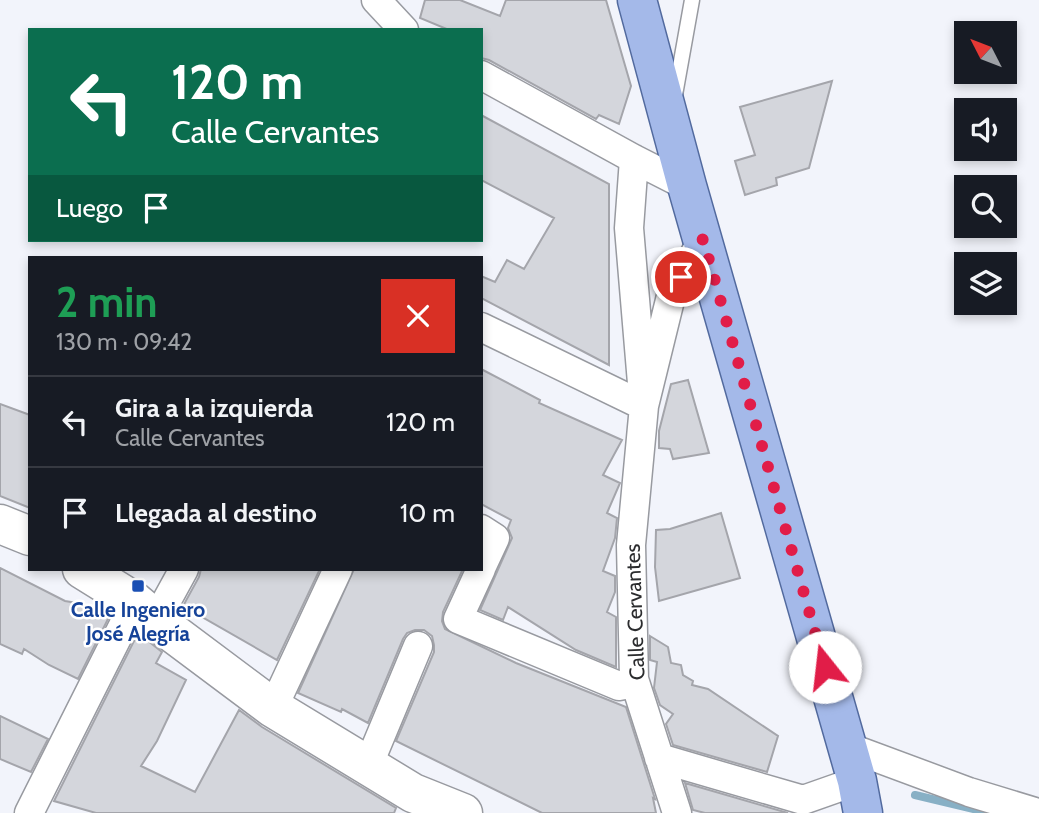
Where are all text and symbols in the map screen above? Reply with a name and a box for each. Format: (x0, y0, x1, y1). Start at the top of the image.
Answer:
north arrow (954, 21, 1017, 84)
map controls (954, 21, 1017, 315)
text: 120 m (171, 52, 303, 111)
icon: left (56, 56, 147, 147)
button: sound (954, 98, 1017, 161)
text: Calle Cervantes (171, 112, 379, 151)
button: search (954, 175, 1017, 238)
icon: arrive (137, 189, 175, 227)
text: Luego (56, 192, 123, 224)
pin (651, 247, 711, 307)
button: layers (954, 252, 1017, 315)
icon: arrive (662, 258, 700, 296)
text: 2 min (56, 276, 157, 328)
button: close (381, 279, 455, 353)
text: 130 m · 09:42 (56, 328, 192, 356)
text: Gira a la izquierda (115, 392, 313, 424)
icon: left (56, 403, 94, 441)
text: 120 m (386, 406, 455, 438)
text: Calle Cervantes (115, 424, 265, 452)
icon: arrive (56, 494, 94, 532)
text: Llegada al destino (115, 497, 317, 529)
text: 10 m (400, 497, 455, 529)
street label: Calle Cervantes (620, 543, 649, 681)
marker: Calle Ingeniero José Alegría (130, 578, 146, 594)
place label: Calle Ingeniero José Alegría (71, 597, 205, 646)
position arrow (788, 630, 862, 704)

